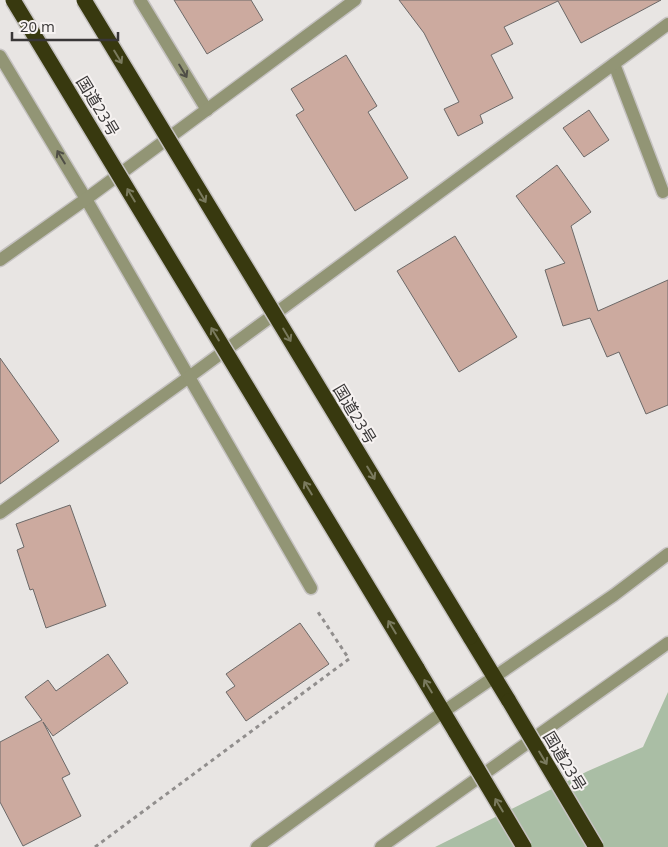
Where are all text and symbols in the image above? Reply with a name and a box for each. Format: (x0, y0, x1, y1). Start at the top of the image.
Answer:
scale bar (12, 10, 119, 42)
text: 20 m (20, 16, 55, 36)
one-way arrow (114, 49, 124, 63)
one-way arrow (179, 64, 189, 78)
street label: 国道23号 (71, 72, 125, 140)
one-way arrow (55, 150, 65, 164)
one-way arrow (125, 188, 135, 202)
one-way arrow (198, 188, 208, 202)
one-way arrow (209, 327, 219, 341)
one-way arrow (282, 327, 292, 341)
street label: 国道23号 (328, 380, 382, 448)
one-way arrow (366, 466, 376, 480)
one-way arrow (302, 481, 312, 495)
one-way arrow (387, 620, 397, 634)
one-way arrow (422, 679, 432, 693)
street label: 国道23号 (538, 727, 592, 795)
one-way arrow (539, 751, 549, 765)
one-way arrow (494, 799, 504, 813)

